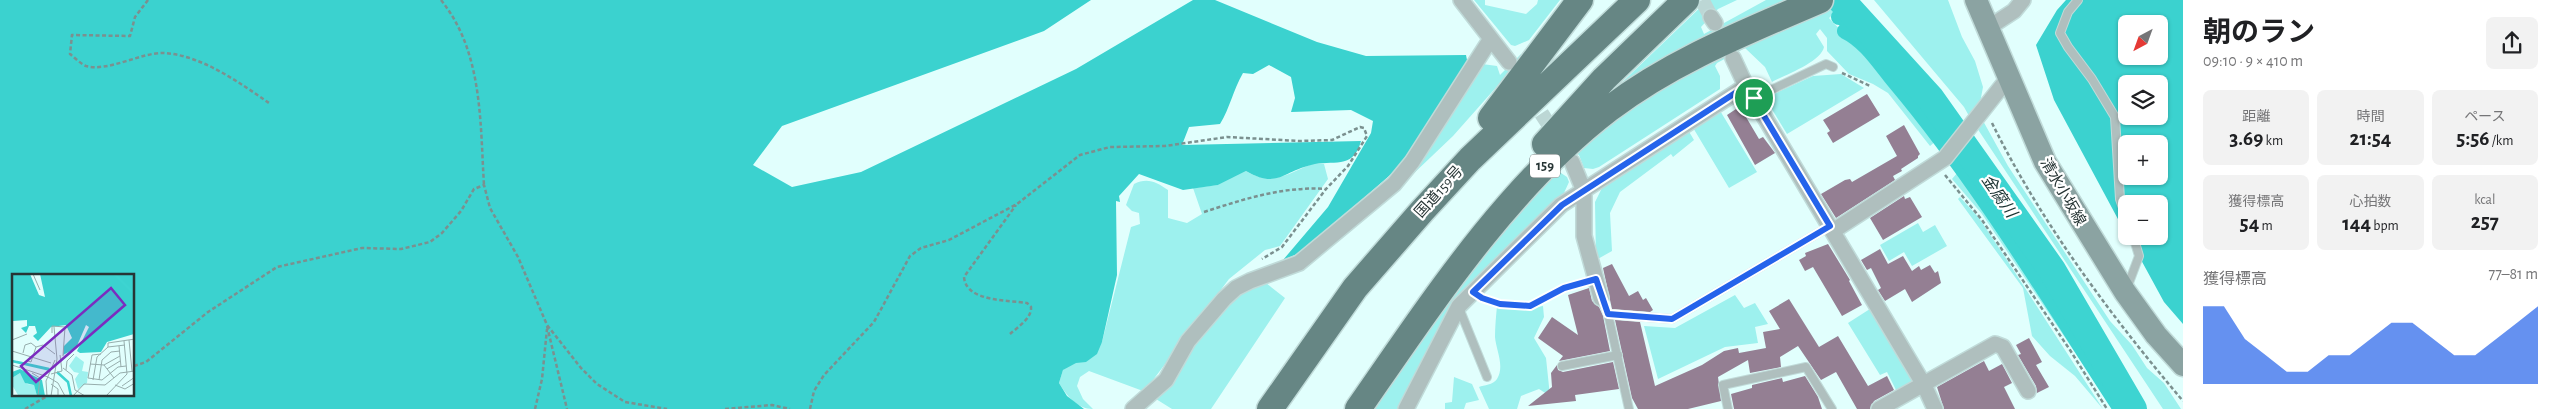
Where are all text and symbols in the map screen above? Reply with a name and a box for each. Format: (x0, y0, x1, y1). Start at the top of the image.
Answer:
north arrow (2118, 15, 2168, 65)
map controls (2118, 15, 2168, 245)
button: share (2486, 17, 2538, 69)
text: 朝のラン (2203, 19, 2315, 47)
text: 09:10 · 9 × 410 m (2203, 53, 2303, 69)
button: layers (2118, 75, 2168, 125)
pin (1733, 77, 1775, 119)
icon: arrive (1740, 84, 1768, 112)
text: 距離 (2242, 110, 2270, 124)
text: 時間 (2356, 110, 2384, 124)
text: ペース (2464, 110, 2505, 124)
text: 3.69 (2229, 128, 2263, 149)
text: 21:54 (2350, 128, 2391, 149)
text: 5:56 (2456, 128, 2489, 149)
text: km (2263, 134, 2283, 148)
text: /km (2489, 134, 2513, 148)
button: + (2118, 135, 2168, 185)
road number: 159 (1530, 154, 1560, 178)
street label: 清水小坂線 (2038, 155, 2089, 228)
street label: 国道159号 (1411, 163, 1466, 221)
water label: 金腐川 (1979, 171, 2021, 222)
text: kcal (2474, 193, 2496, 207)
button: − (2118, 195, 2168, 245)
text: 獲得標高 (2228, 195, 2284, 209)
text: 心拍数 (2349, 195, 2391, 209)
text: 257 (2471, 211, 2499, 232)
text: 54 (2240, 213, 2259, 234)
text: 144 (2342, 213, 2371, 234)
text: m (2259, 219, 2273, 233)
text: bpm (2371, 219, 2399, 233)
text: 77–81 m (2489, 266, 2538, 282)
text: 獲得標高 (2203, 271, 2267, 287)
inset map (12, 274, 135, 396)

